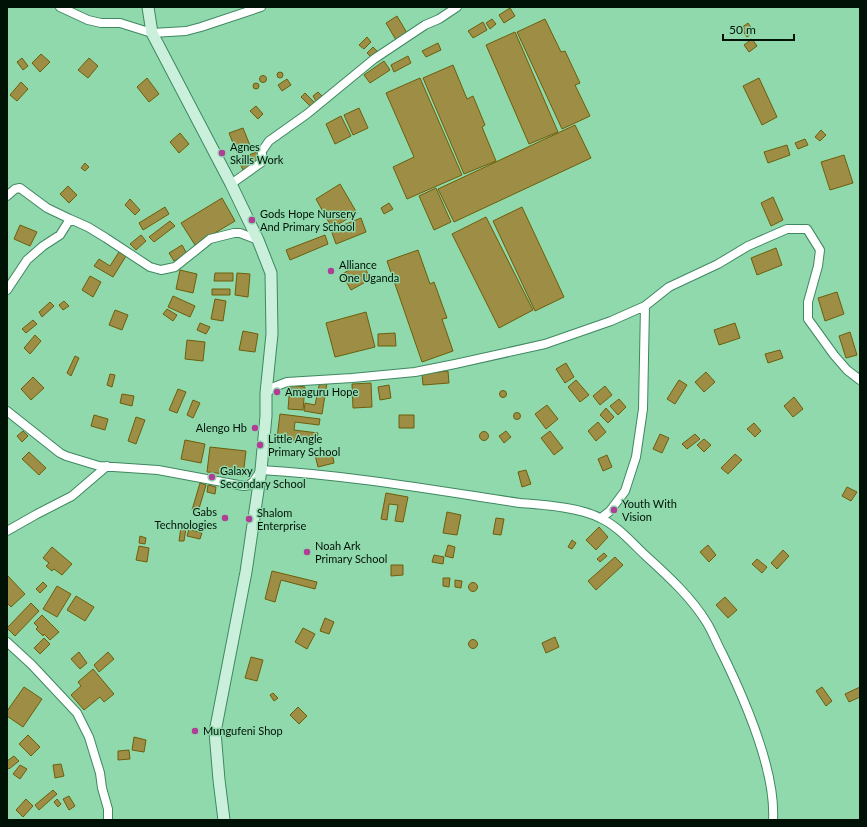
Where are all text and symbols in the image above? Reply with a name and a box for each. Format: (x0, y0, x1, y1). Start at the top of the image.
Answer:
scale bar (723, 16, 794, 42)
text: 50 m (729, 22, 756, 37)
place label: Agnes Skills Work (230, 140, 284, 166)
marker: Agnes Skills Work (217, 148, 227, 158)
place label: Gods Hope Nursery And Primary School (260, 207, 356, 233)
marker: Gods Hope Nursery And Primary School (247, 215, 257, 225)
place label: Alliance One Uganda (339, 258, 399, 284)
marker: Alliance One Uganda (326, 266, 336, 276)
place label: Amaguru Hope (285, 385, 358, 398)
marker: Amaguru Hope (272, 387, 282, 397)
place label: Alengo Hb (196, 421, 247, 434)
marker: Alengo Hb (250, 423, 260, 433)
place label: Little Angle Primary School (268, 432, 340, 458)
marker: Little Angle Primary School (255, 440, 265, 450)
place label: Galaxy Secondary School (220, 464, 306, 490)
marker: Galaxy Secondary School (207, 472, 217, 482)
place label: Youth With Vision (622, 497, 677, 523)
place label: Gabs Technologies (155, 505, 217, 531)
marker: Youth With Vision (609, 505, 619, 515)
place label: Shalom Enterprise (257, 506, 307, 532)
marker: Gabs Technologies (220, 513, 230, 523)
marker: Shalom Enterprise (244, 514, 254, 524)
place label: Noah Ark Primary School (315, 539, 387, 565)
marker: Noah Ark Primary School (302, 547, 312, 557)
place label: Mungufeni Shop (203, 724, 283, 737)
marker: Mungufeni Shop (190, 726, 200, 736)

